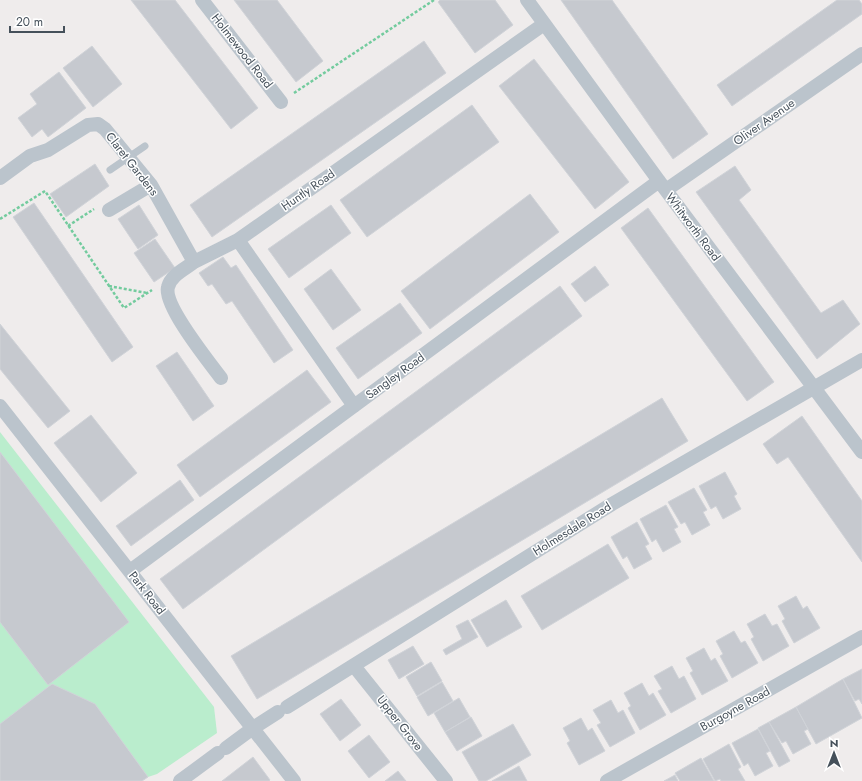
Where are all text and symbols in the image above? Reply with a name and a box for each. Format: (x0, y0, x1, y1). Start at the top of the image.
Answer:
scale bar (10, 8, 64, 34)
street label: Holmewood Road (207, 10, 277, 92)
text: 20 m (16, 13, 43, 31)
street label: Oliver Avenue (729, 94, 799, 150)
street label: Claret Gardens (101, 128, 163, 200)
street label: Huntly Road (278, 165, 338, 215)
street label: Whitworth Road (661, 189, 725, 265)
street label: Sangley Road (362, 348, 428, 404)
street label: Holmesdale Road (529, 498, 615, 560)
street label: Park Road (124, 567, 170, 619)
street label: Burgoyne Road (697, 682, 773, 736)
street label: Upper Grove (373, 691, 427, 755)
north arrow (814, 733, 854, 773)
text: N (830, 735, 838, 751)

